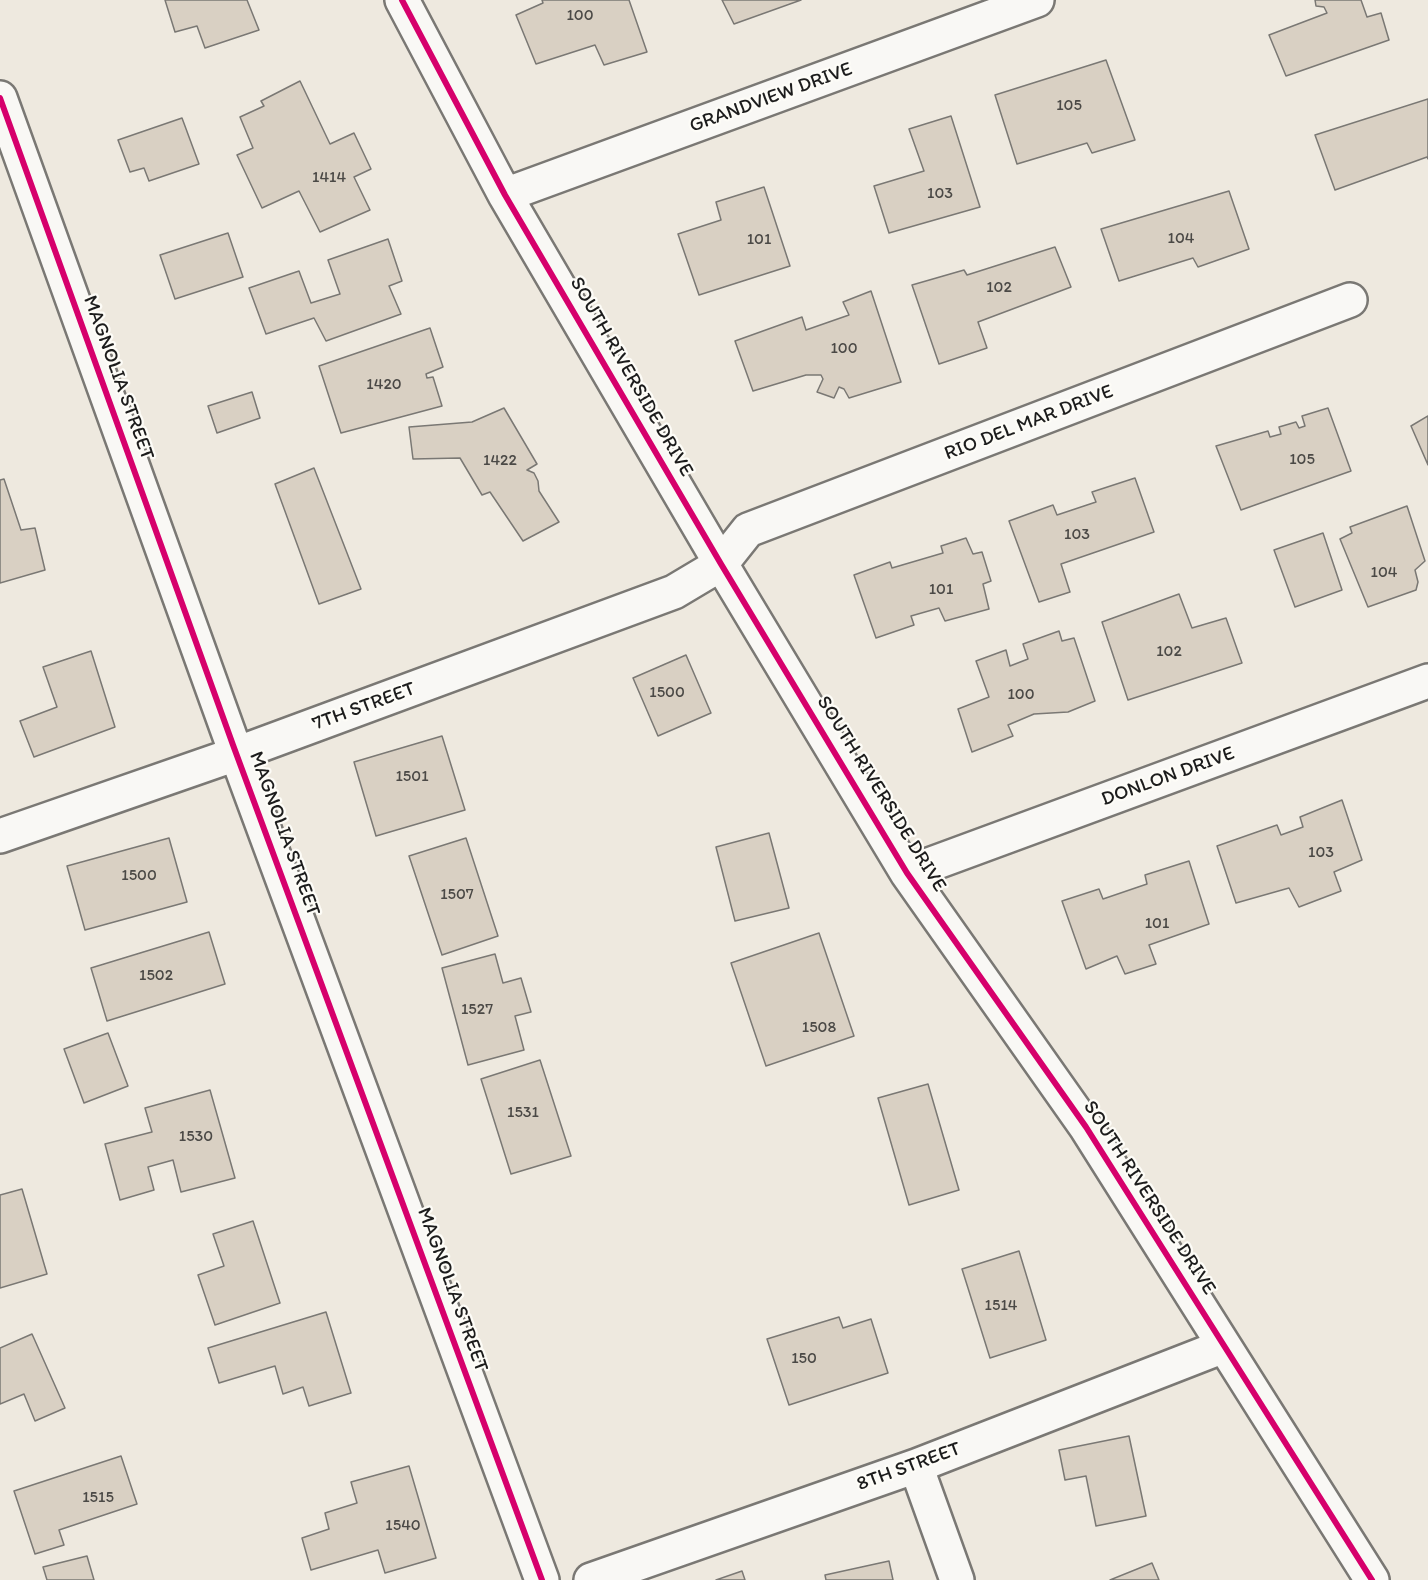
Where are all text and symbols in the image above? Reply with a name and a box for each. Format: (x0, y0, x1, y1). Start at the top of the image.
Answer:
house number: 100 (566, 6, 594, 26)
street label: GRANDVIEW DRIVE (686, 57, 856, 139)
house number: 105 (1056, 96, 1082, 116)
house number: 1414 (312, 168, 346, 188)
house number: 103 (927, 184, 953, 204)
house number: 104 (1168, 229, 1194, 249)
house number: 101 (747, 230, 771, 250)
street label: SOUTH RIVERSIDE DRIVE (564, 273, 698, 481)
house number: 102 (986, 278, 1012, 298)
street label: MAGNOLIA STREET (77, 292, 159, 464)
house number: 100 (830, 339, 858, 359)
house number: 1420 (366, 375, 402, 395)
street label: RIO DEL MAR DRIVE (941, 380, 1117, 466)
house number: 105 (1289, 450, 1315, 470)
house number: 1422 (483, 451, 517, 471)
house number: 103 (1064, 525, 1090, 545)
house number: 104 (1371, 563, 1397, 583)
house number: 101 (929, 580, 953, 600)
house number: 102 (1156, 642, 1182, 662)
street label: 7TH STREET (309, 677, 419, 737)
house number: 1500 (649, 683, 685, 703)
house number: 100 (1007, 685, 1035, 705)
street label: SOUTH RIVERSIDE DRIVE (811, 692, 951, 896)
street label: DONLON DRIVE (1098, 742, 1238, 812)
street label: MAGNOLIA STREET (243, 748, 325, 920)
house number: 1501 (395, 767, 429, 787)
house number: 103 (1308, 843, 1334, 863)
house number: 1500 (121, 866, 157, 886)
house number: 1507 (440, 885, 474, 905)
house number: 101 (1145, 914, 1169, 934)
house number: 1502 (139, 966, 173, 986)
house number: 1527 (461, 1000, 493, 1020)
house number: 1508 (802, 1018, 836, 1038)
street label: SOUTH RIVERSIDE DRIVE (1077, 1097, 1221, 1299)
house number: 1531 (507, 1103, 539, 1123)
house number: 1530 (179, 1127, 213, 1147)
street label: MAGNOLIA STREET (411, 1204, 493, 1376)
house number: 1514 (985, 1296, 1017, 1316)
house number: 150 (791, 1349, 817, 1369)
street label: 8TH STREET (854, 1437, 964, 1497)
house number: 1515 (82, 1488, 114, 1508)
house number: 1540 (385, 1516, 421, 1536)

